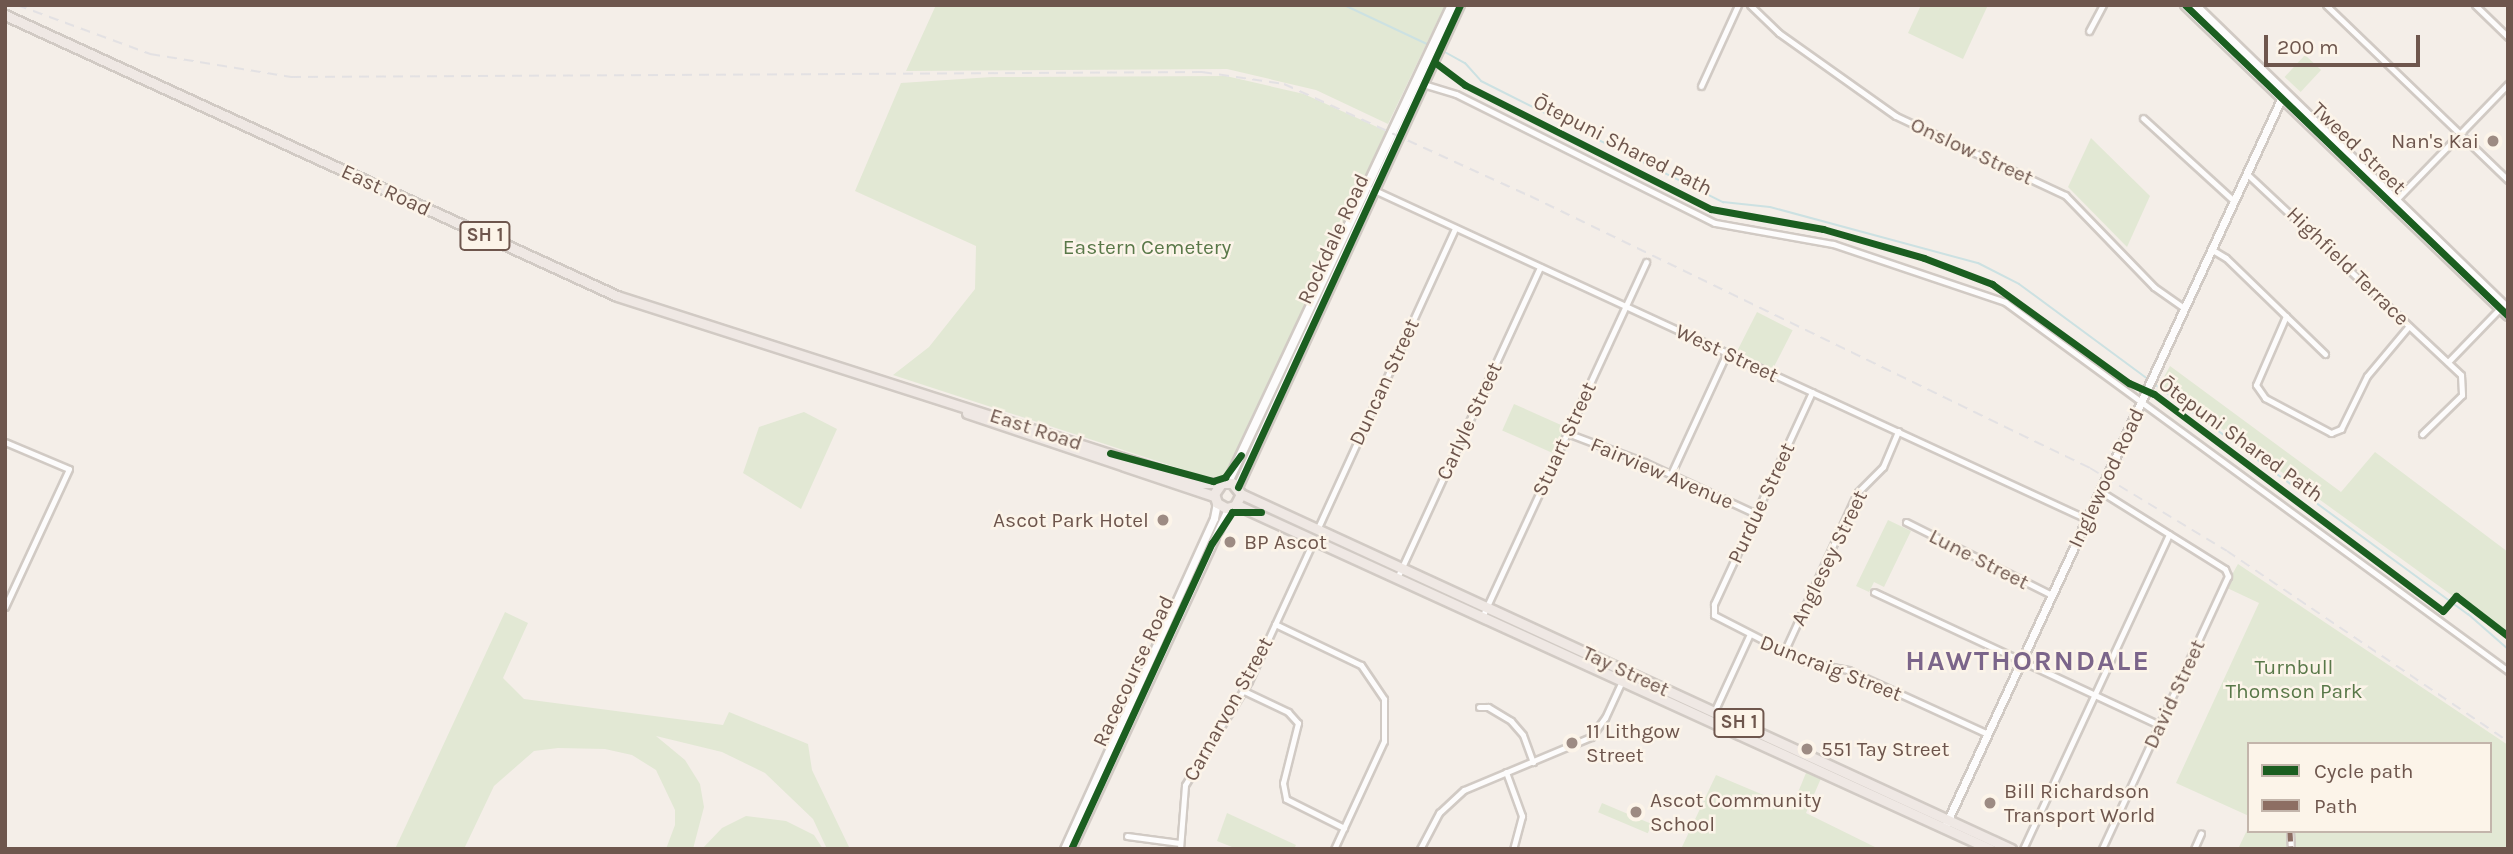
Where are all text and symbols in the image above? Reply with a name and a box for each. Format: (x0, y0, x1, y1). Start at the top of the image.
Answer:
scale bar (2268, 21, 2424, 65)
text: 200 m (2277, 35, 2339, 59)
street label: Ōtepuni Shared Path (1529, 89, 1717, 201)
street label: Tweed Street (2306, 97, 2412, 199)
street label: Onslow Street (1907, 112, 2037, 190)
place label: Nan's Kai (2391, 128, 2479, 154)
marker: Nan's Kai (2485, 133, 2501, 149)
street label: East Road (337, 158, 435, 222)
street label: Rockdale Road (1292, 170, 1374, 308)
street label: Highfield Terrace (2282, 201, 2414, 331)
road number: SH 1 (459, 220, 511, 252)
park label: Eastern Cemetery (1063, 234, 1231, 260)
street label: Duncan Street (1344, 315, 1424, 449)
street label: West Street (1672, 318, 1782, 388)
street label: Carlyle Street (1431, 358, 1507, 484)
street label: Ōtepuni Shared Path (2154, 371, 2328, 507)
street label: Stuart Street (1527, 378, 1601, 500)
street label: East Road (987, 402, 1085, 456)
street label: Inglewood Road (2063, 404, 2149, 552)
street label: Fairview Avenue (1587, 432, 1737, 514)
street label: Purdue Street (1722, 439, 1800, 567)
street label: Anglesey Street (1785, 486, 1873, 630)
place label: Ascot Park Hotel (993, 507, 1149, 533)
marker: Ascot Park Hotel (1155, 512, 1171, 528)
street label: Lune Street (1925, 523, 2033, 595)
place label: BP Ascot (1244, 529, 1327, 555)
marker: BP Ascot (1222, 534, 1238, 550)
street label: Racecourse Road (1087, 591, 1179, 751)
street label: Duncraig Street (1756, 629, 1906, 707)
street label: Carnarvon Street (1178, 632, 1278, 786)
street label: David Street (2138, 636, 2210, 752)
street label: Tay Street (1579, 640, 1673, 702)
district label: HAWTHORNDALE (1907, 644, 2149, 678)
park label: Turnbull Thomson Park (2225, 654, 2363, 704)
road number: SH 1 (1713, 708, 1765, 738)
place label: 11 Lithgow Street (1586, 718, 1680, 768)
marker: 11 Lithgow Street (1564, 735, 1580, 751)
place label: 551 Tay Street (1821, 736, 1949, 762)
marker: 551 Tay Street (1799, 741, 1815, 757)
legend (2247, 742, 2492, 833)
text: Cycle path (2314, 759, 2414, 783)
place label: Bill Richardson Transport World (2004, 778, 2156, 828)
place label: Ascot Community School (1650, 787, 1821, 837)
text: Path (2314, 794, 2358, 818)
marker: Bill Richardson Transport World (1982, 795, 1998, 811)
marker: Ascot Community School (1628, 804, 1644, 820)

